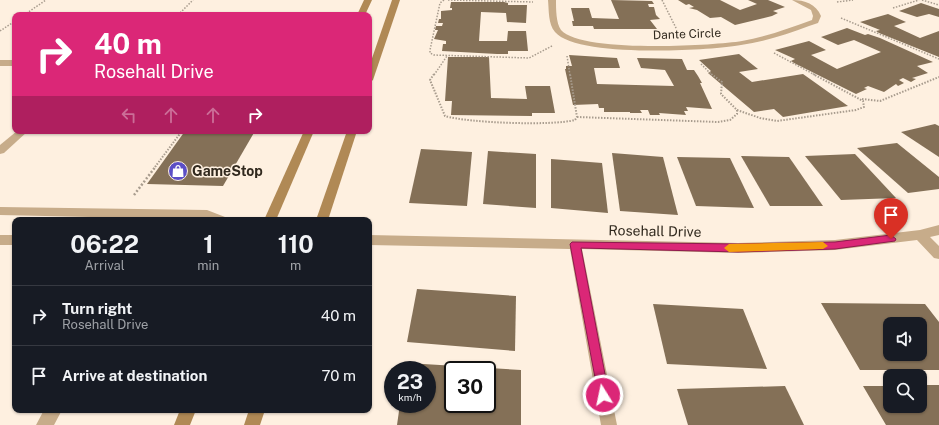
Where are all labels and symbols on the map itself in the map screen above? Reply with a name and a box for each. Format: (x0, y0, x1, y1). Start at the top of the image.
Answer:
street label: Dante Circle (653, 26, 722, 42)
shop icon: GameStop (167, 160, 189, 182)
place label: GameStop (192, 163, 263, 179)
pin (874, 198, 908, 239)
street label: Rosehall Drive (608, 222, 702, 240)
speed limit sign: 30 (444, 361, 496, 413)
position arrow (582, 374, 624, 416)

